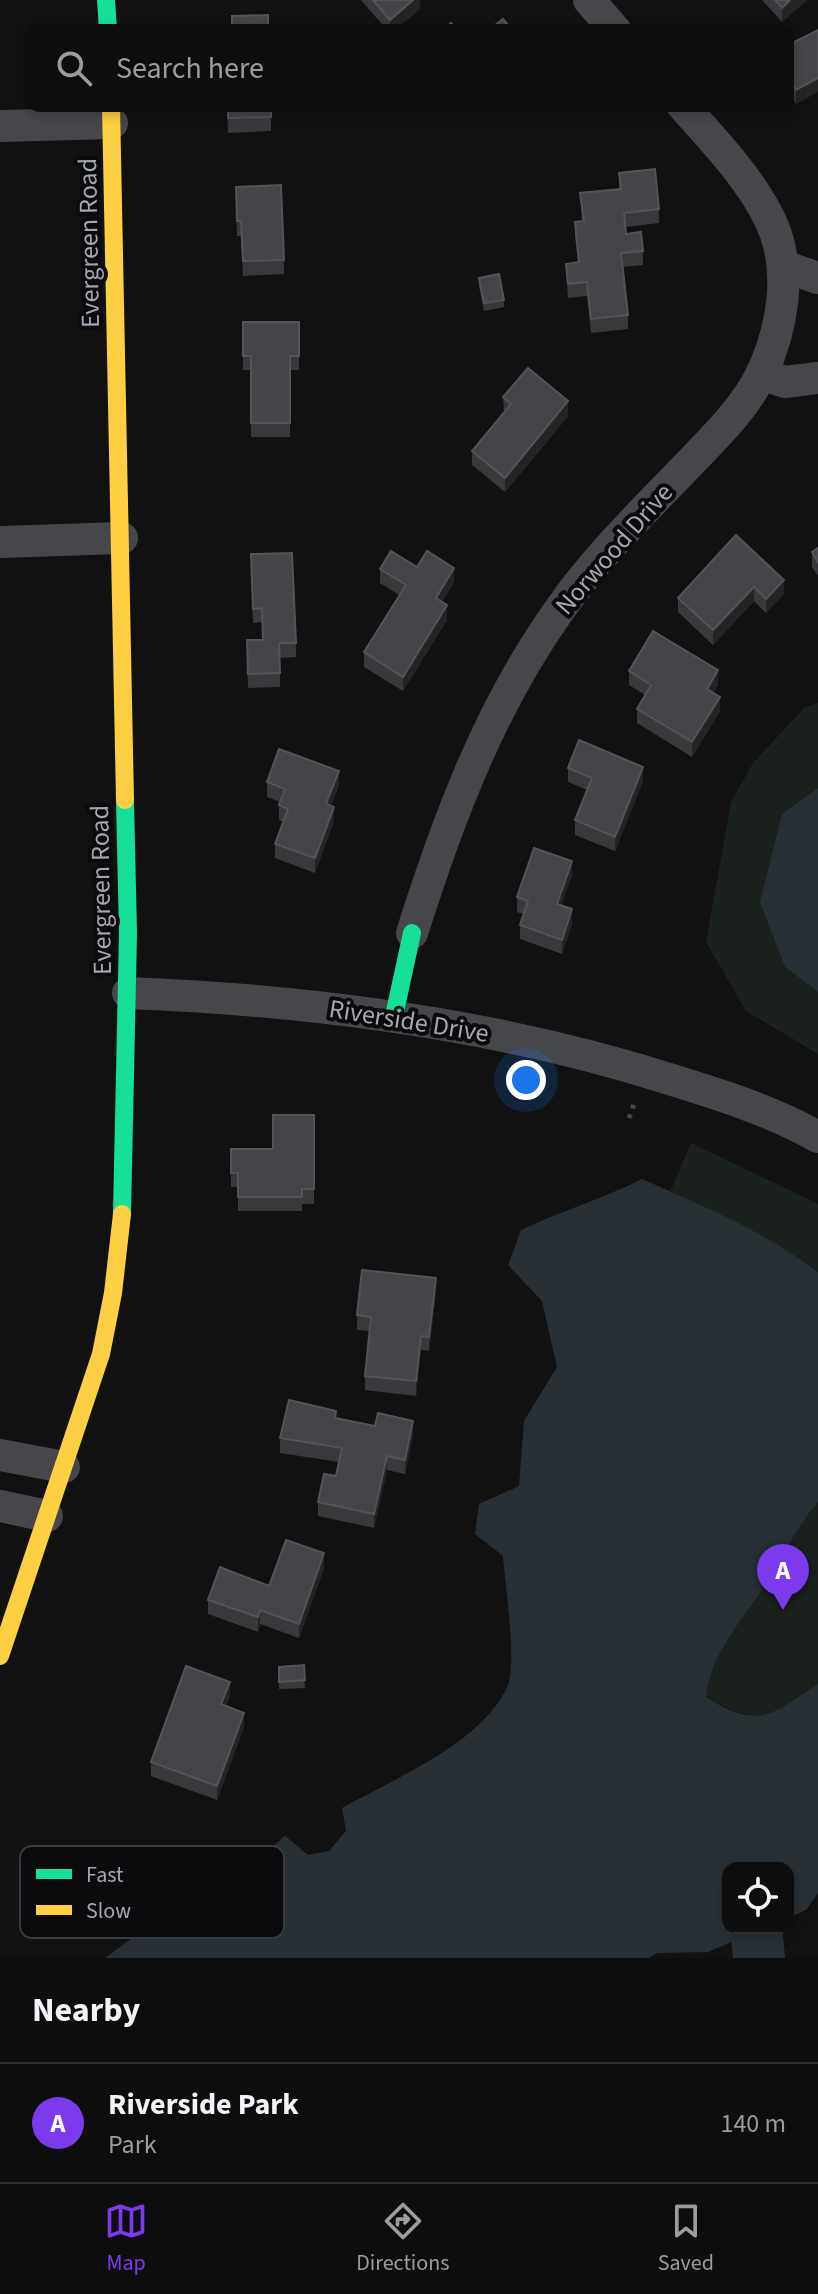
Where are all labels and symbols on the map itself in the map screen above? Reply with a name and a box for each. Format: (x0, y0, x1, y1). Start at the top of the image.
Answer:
street label: Evergreen Road (69, 158, 109, 328)
street label: Norwood Drive (547, 475, 681, 623)
street label: Evergreen Road (81, 805, 121, 975)
street label: Riverside Drive (326, 990, 492, 1052)
your location (506, 1060, 546, 1100)
pin: A (757, 1544, 809, 1610)
legend (20, 1846, 284, 1938)
text: Fast (86, 1859, 124, 1891)
text: Slow (86, 1895, 131, 1927)

